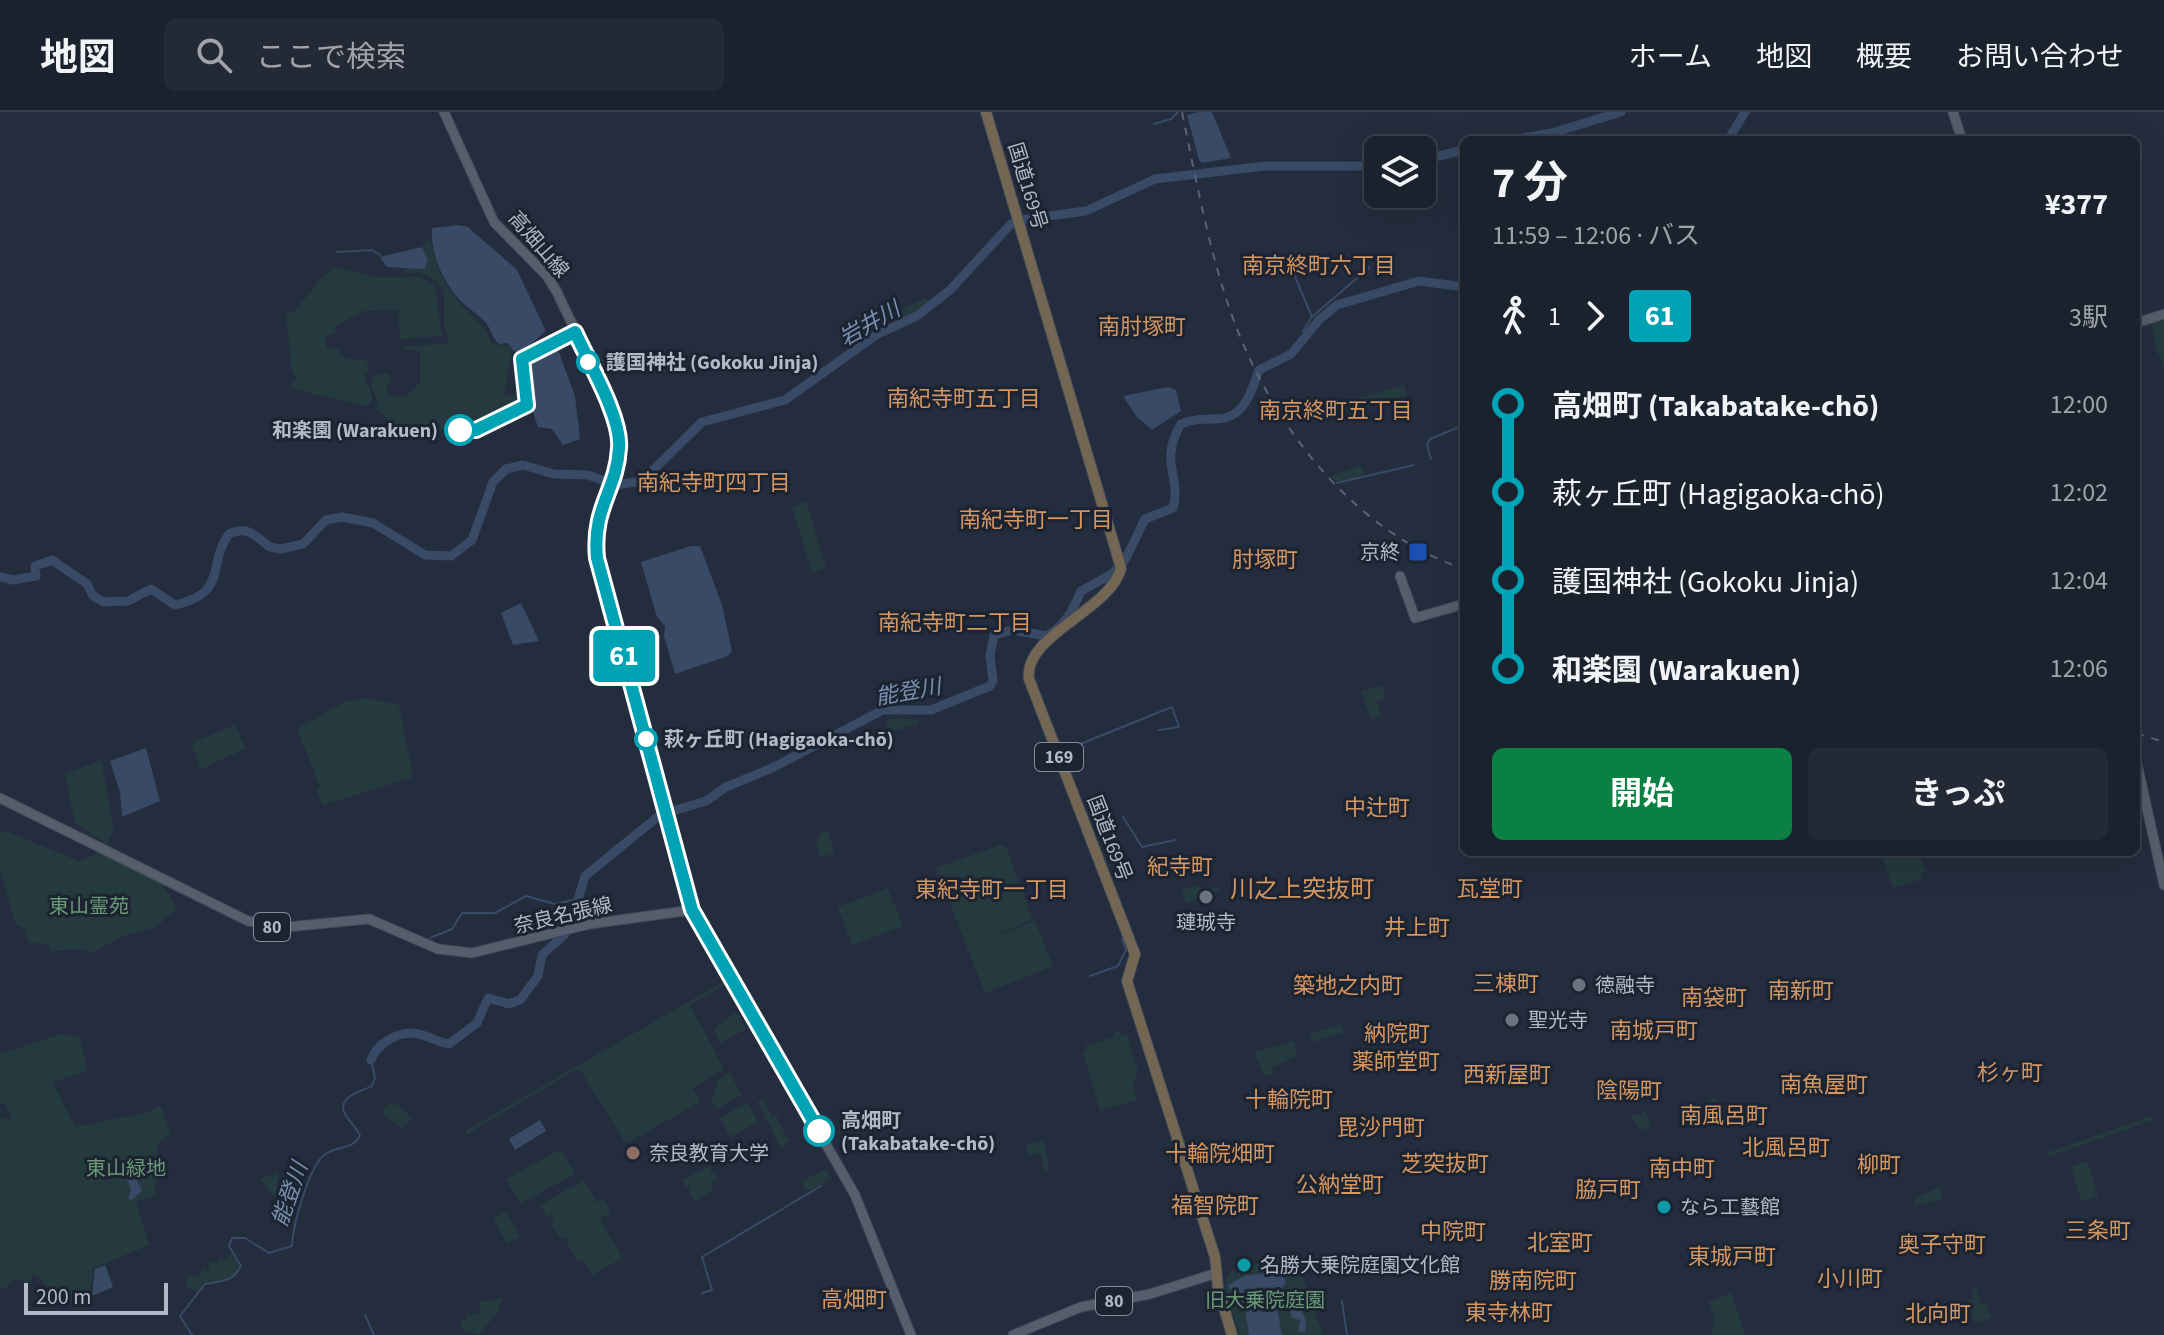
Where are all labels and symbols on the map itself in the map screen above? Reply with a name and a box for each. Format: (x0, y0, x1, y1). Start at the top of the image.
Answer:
street label: 国道169号 (1001, 139, 1054, 233)
street label: 高畑山線 (501, 205, 575, 284)
district label: 南京終町六丁目 (1242, 250, 1396, 282)
water label: 岩井川 (833, 293, 908, 354)
district label: 南肘塚町 (1098, 311, 1186, 343)
place label: 護国神社 (Gokoku Jinja) (606, 349, 818, 377)
marker: 護国神社 (Gokoku Jinja) (577, 351, 599, 373)
district label: 南紀寺町五丁目 (887, 383, 1041, 415)
district label: 南京終町五丁目 (1259, 395, 1413, 427)
marker: 和楽園 (Warakuen) (445, 415, 475, 445)
place label: 和楽園 (Warakuen) (272, 417, 438, 445)
district label: 南紀寺町四丁目 (637, 467, 791, 499)
district label: 南紀寺町一丁目 (959, 504, 1113, 536)
place label: 京終 (1360, 539, 1400, 567)
marker: 京終 (1407, 541, 1429, 563)
district label: 肘塚町 (1232, 544, 1298, 576)
district label: 南紀寺町二丁目 (878, 607, 1032, 639)
line badge: 61 (588, 630, 660, 682)
water label: 能登川 (873, 670, 945, 713)
place label: 萩ヶ丘町 (Hagigaoka-chō) (664, 726, 894, 754)
marker: 萩ヶ丘町 (Hagigaoka-chō) (635, 728, 657, 750)
road number: 169 (1035, 743, 1083, 771)
street label: 国道169号 (1080, 791, 1138, 885)
district label: 中辻町 (1344, 792, 1410, 824)
district label: 紀寺町 (1147, 851, 1213, 883)
district label: 川之上突抜町 (1230, 872, 1374, 907)
district label: 瓦堂町 (1457, 873, 1523, 905)
district label: 東紀寺町一丁目 (915, 874, 1069, 906)
marker: 璉珹寺 (1197, 888, 1215, 906)
street label: 奈良名張線 (511, 891, 615, 941)
park label: 東山霊苑 (49, 893, 129, 921)
place label: 璉珹寺 (1176, 909, 1236, 937)
district label: 井上町 (1384, 912, 1450, 944)
road number: 80 (254, 913, 290, 941)
district label: 三棟町 (1473, 968, 1539, 1000)
district label: 築地之内町 (1293, 970, 1403, 1002)
place label: 徳融寺 (1595, 972, 1655, 1000)
district label: 南新町 (1768, 975, 1834, 1007)
marker: 徳融寺 (1570, 976, 1588, 994)
district label: 南袋町 (1681, 982, 1747, 1014)
place label: 聖光寺 (1528, 1007, 1588, 1035)
marker: 聖光寺 (1503, 1011, 1521, 1029)
district label: 南城戸町 (1610, 1015, 1698, 1047)
district label: 納院町 (1364, 1018, 1430, 1050)
district label: 薬師堂町 (1352, 1046, 1440, 1078)
district label: 杉ヶ町 (1977, 1057, 2043, 1089)
district label: 西新屋町 (1463, 1059, 1551, 1091)
district label: 南魚屋町 (1780, 1069, 1868, 1101)
district label: 陰陽町 (1596, 1075, 1662, 1107)
district label: 十輪院町 (1245, 1084, 1333, 1116)
district label: 南風呂町 (1680, 1100, 1768, 1132)
place label: 高畑町 (Takabatake-chō) (841, 1107, 995, 1158)
district label: 毘沙門町 (1337, 1112, 1425, 1144)
marker: 高畑町 (Takabatake-chō) (804, 1116, 834, 1146)
district label: 北風呂町 (1742, 1132, 1830, 1164)
district label: 十輪院畑町 (1165, 1138, 1275, 1170)
place label: 奈良教育大学 (649, 1140, 769, 1168)
marker: 奈良教育大学 (624, 1144, 642, 1162)
district label: 芝突抜町 (1401, 1148, 1489, 1180)
district label: 柳町 (1857, 1149, 1901, 1181)
district label: 南中町 (1649, 1153, 1715, 1185)
park label: 東山緑地 (86, 1155, 166, 1183)
water label: 能登川 (264, 1156, 316, 1231)
district label: 公納堂町 (1296, 1169, 1384, 1201)
district label: 脇戸町 (1575, 1174, 1641, 1206)
district label: 福智院町 (1171, 1190, 1259, 1222)
place label: なら工藝館 (1680, 1194, 1780, 1222)
marker: なら工藝館 (1655, 1198, 1673, 1216)
district label: 三条町 (2065, 1215, 2131, 1247)
district label: 中院町 (1420, 1216, 1486, 1248)
district label: 北室町 (1527, 1227, 1593, 1259)
district label: 奥子守町 (1898, 1229, 1986, 1261)
district label: 東城戸町 (1688, 1241, 1776, 1273)
place label: 名勝大乗院庭園文化館 (1260, 1252, 1460, 1280)
marker: 名勝大乗院庭園文化館 (1235, 1256, 1253, 1274)
district label: 小川町 (1817, 1263, 1883, 1295)
district label: 勝南院町 (1489, 1265, 1577, 1297)
scale bar (24, 1279, 168, 1315)
district label: 高畑町 (821, 1284, 887, 1316)
road number: 80 (1096, 1287, 1132, 1315)
park label: 旧大乗院庭園 (1205, 1287, 1325, 1315)
district label: 東寺林町 (1465, 1297, 1553, 1329)
district label: 北向町 (1905, 1298, 1971, 1330)

